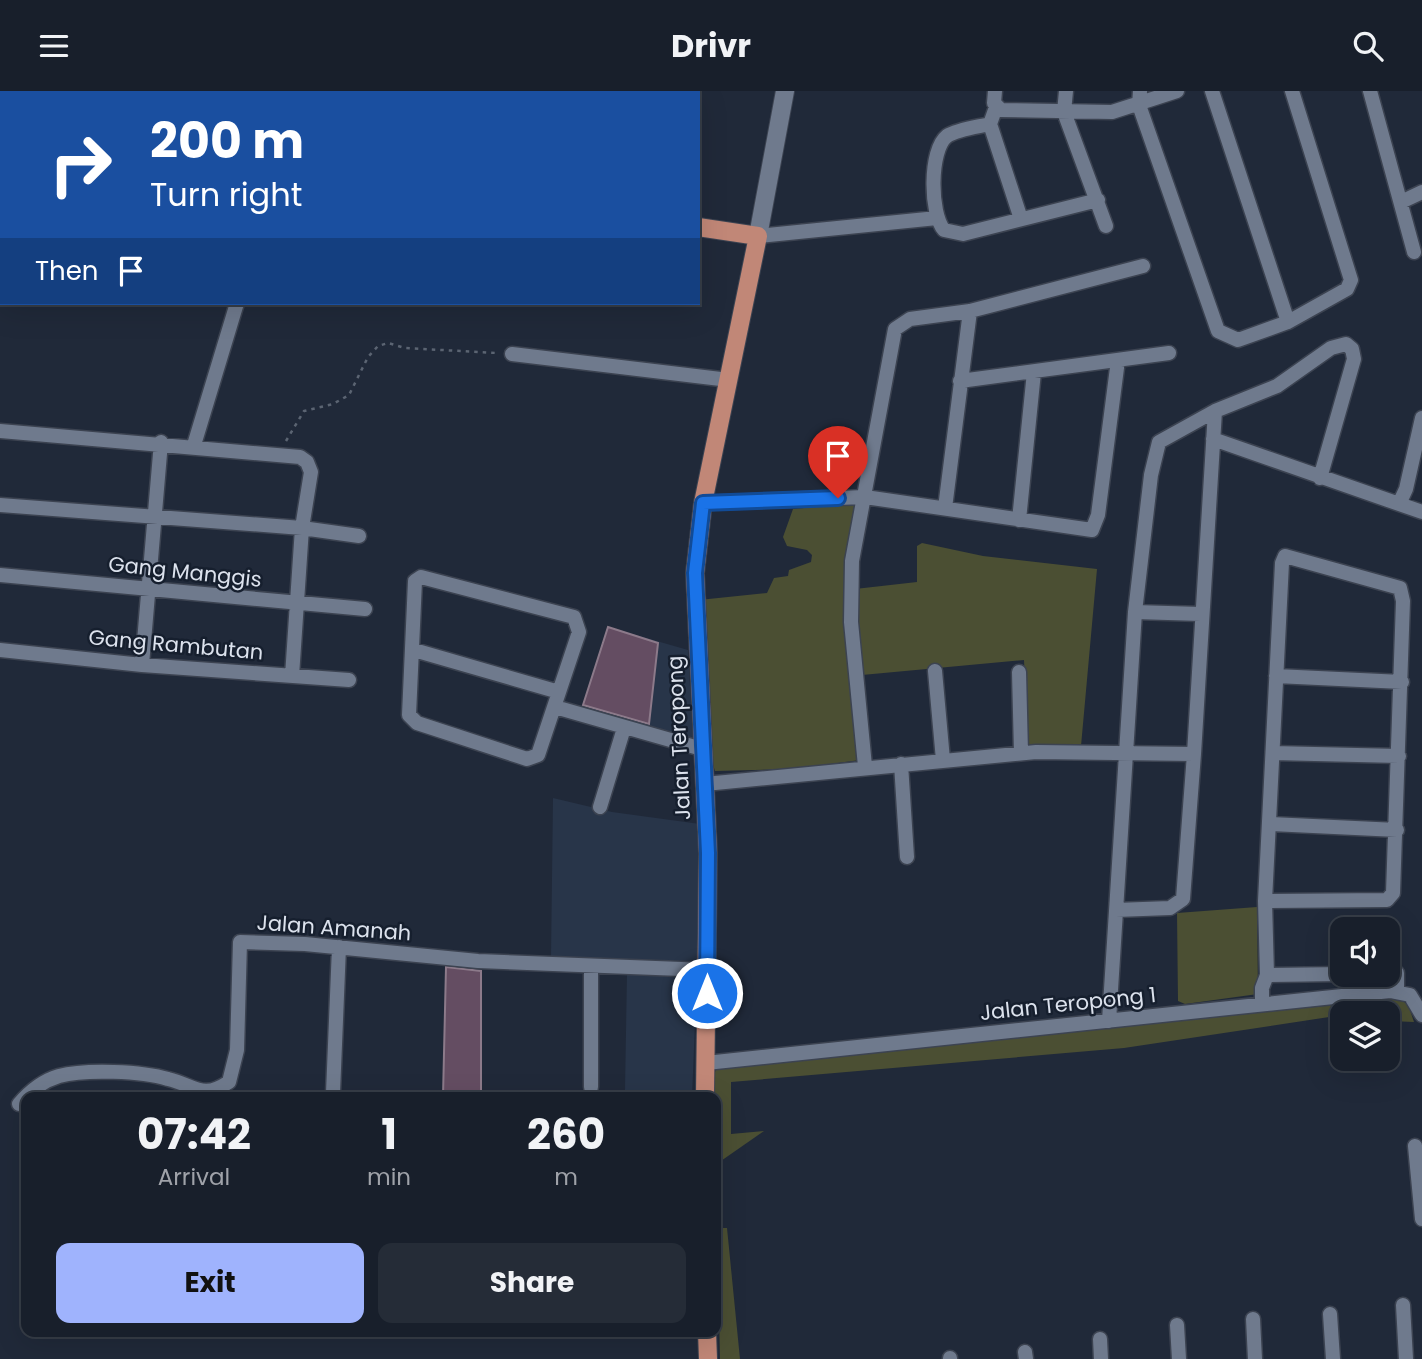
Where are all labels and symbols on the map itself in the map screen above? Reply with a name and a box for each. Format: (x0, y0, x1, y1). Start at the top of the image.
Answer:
pin (808, 426, 868, 498)
street label: Gang Manggis (107, 549, 263, 594)
street label: Gang Rambutan (87, 622, 265, 667)
street label: Jalan Teropong (660, 655, 697, 821)
street label: Jalan Amanah (256, 908, 412, 947)
position arrow (670, 956, 744, 1030)
street label: Jalan Teropong 1 (978, 980, 1157, 1027)

